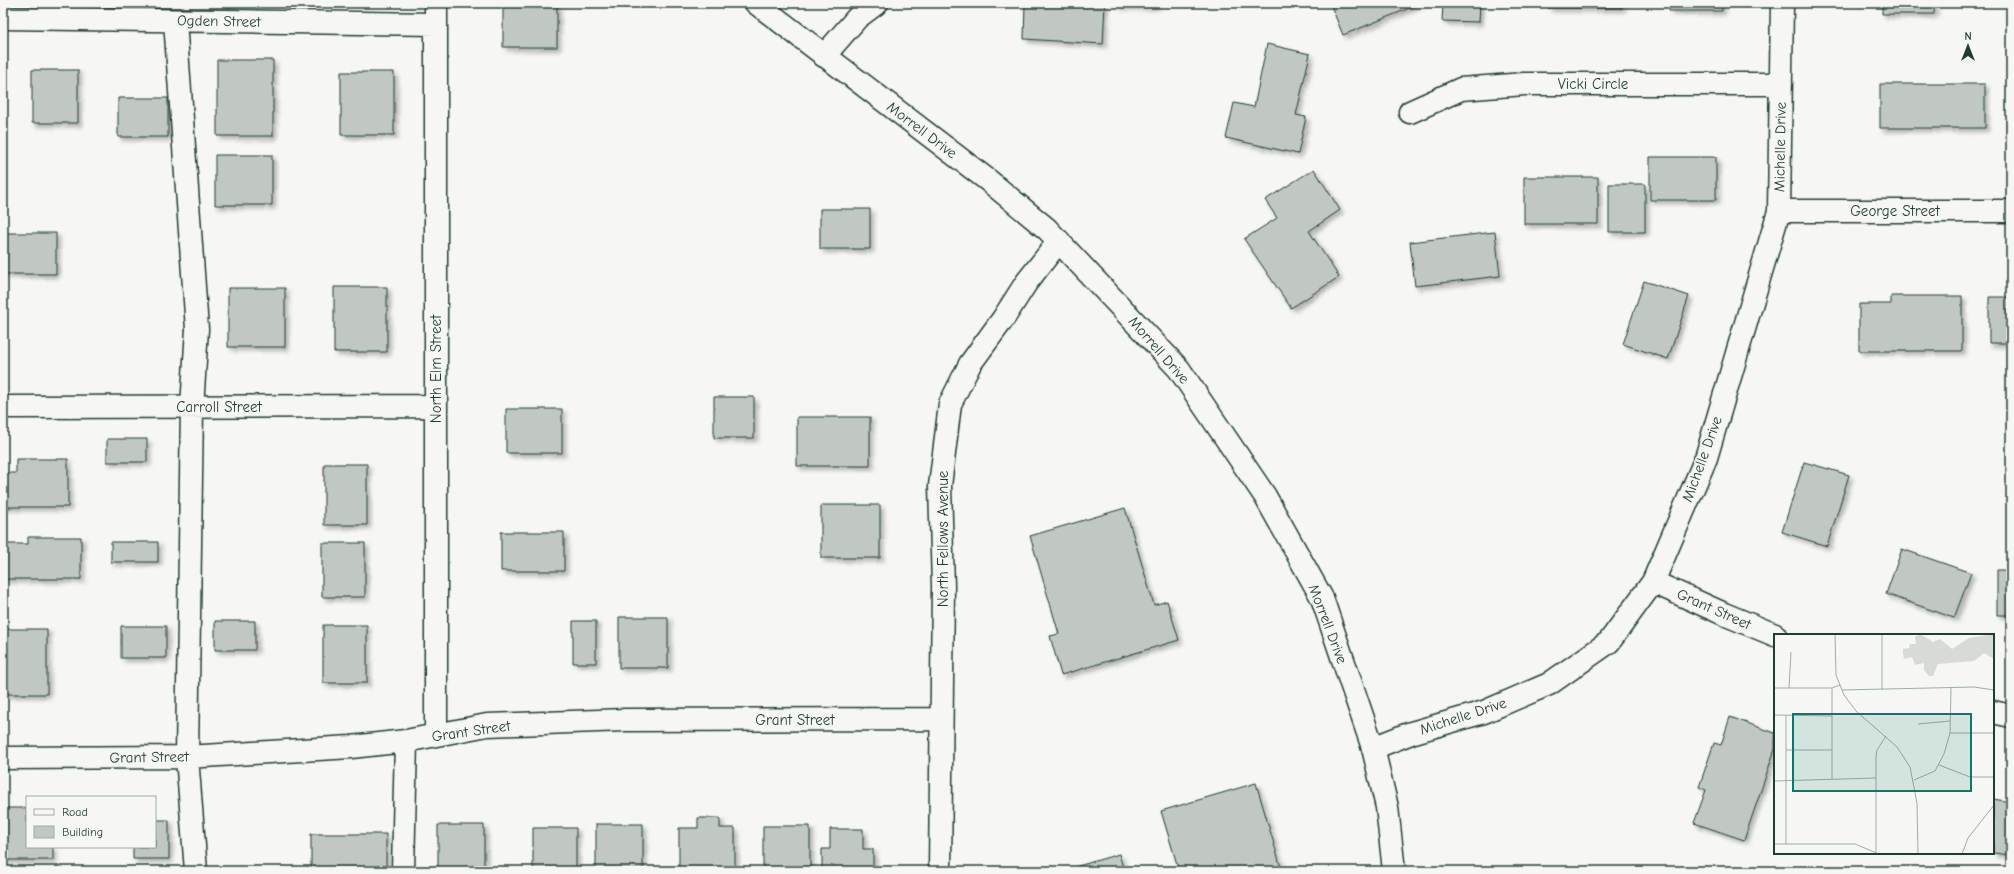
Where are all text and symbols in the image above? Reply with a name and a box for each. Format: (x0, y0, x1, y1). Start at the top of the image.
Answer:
street label: Ogden Street (177, 11, 262, 31)
north arrow (1948, 26, 1988, 66)
text: N (1964, 30, 1972, 43)
street label: Vicki Circle (1558, 75, 1629, 93)
street label: Morrell Drive (883, 98, 961, 163)
street label: Michelle Drive (1770, 101, 1790, 192)
street label: George Street (1850, 202, 1941, 220)
street label: Morrell Drive (1125, 313, 1193, 388)
street label: North Elm Street (427, 314, 445, 423)
street label: Carroll Street (176, 398, 263, 416)
street label: Michelle Drive (1678, 413, 1726, 504)
street label: North Fellows Avenue (934, 470, 952, 607)
street label: Morrell Drive (1305, 582, 1352, 667)
street label: Grant Street (1674, 585, 1755, 634)
inset map (1774, 634, 1994, 854)
street label: Michelle Drive (1417, 693, 1509, 738)
street label: Grant Street (755, 711, 835, 729)
street label: Grant Street (430, 716, 512, 745)
street label: Grant Street (109, 747, 190, 767)
legend (26, 796, 156, 848)
text: Road (62, 805, 88, 819)
text: Building (62, 825, 103, 839)

